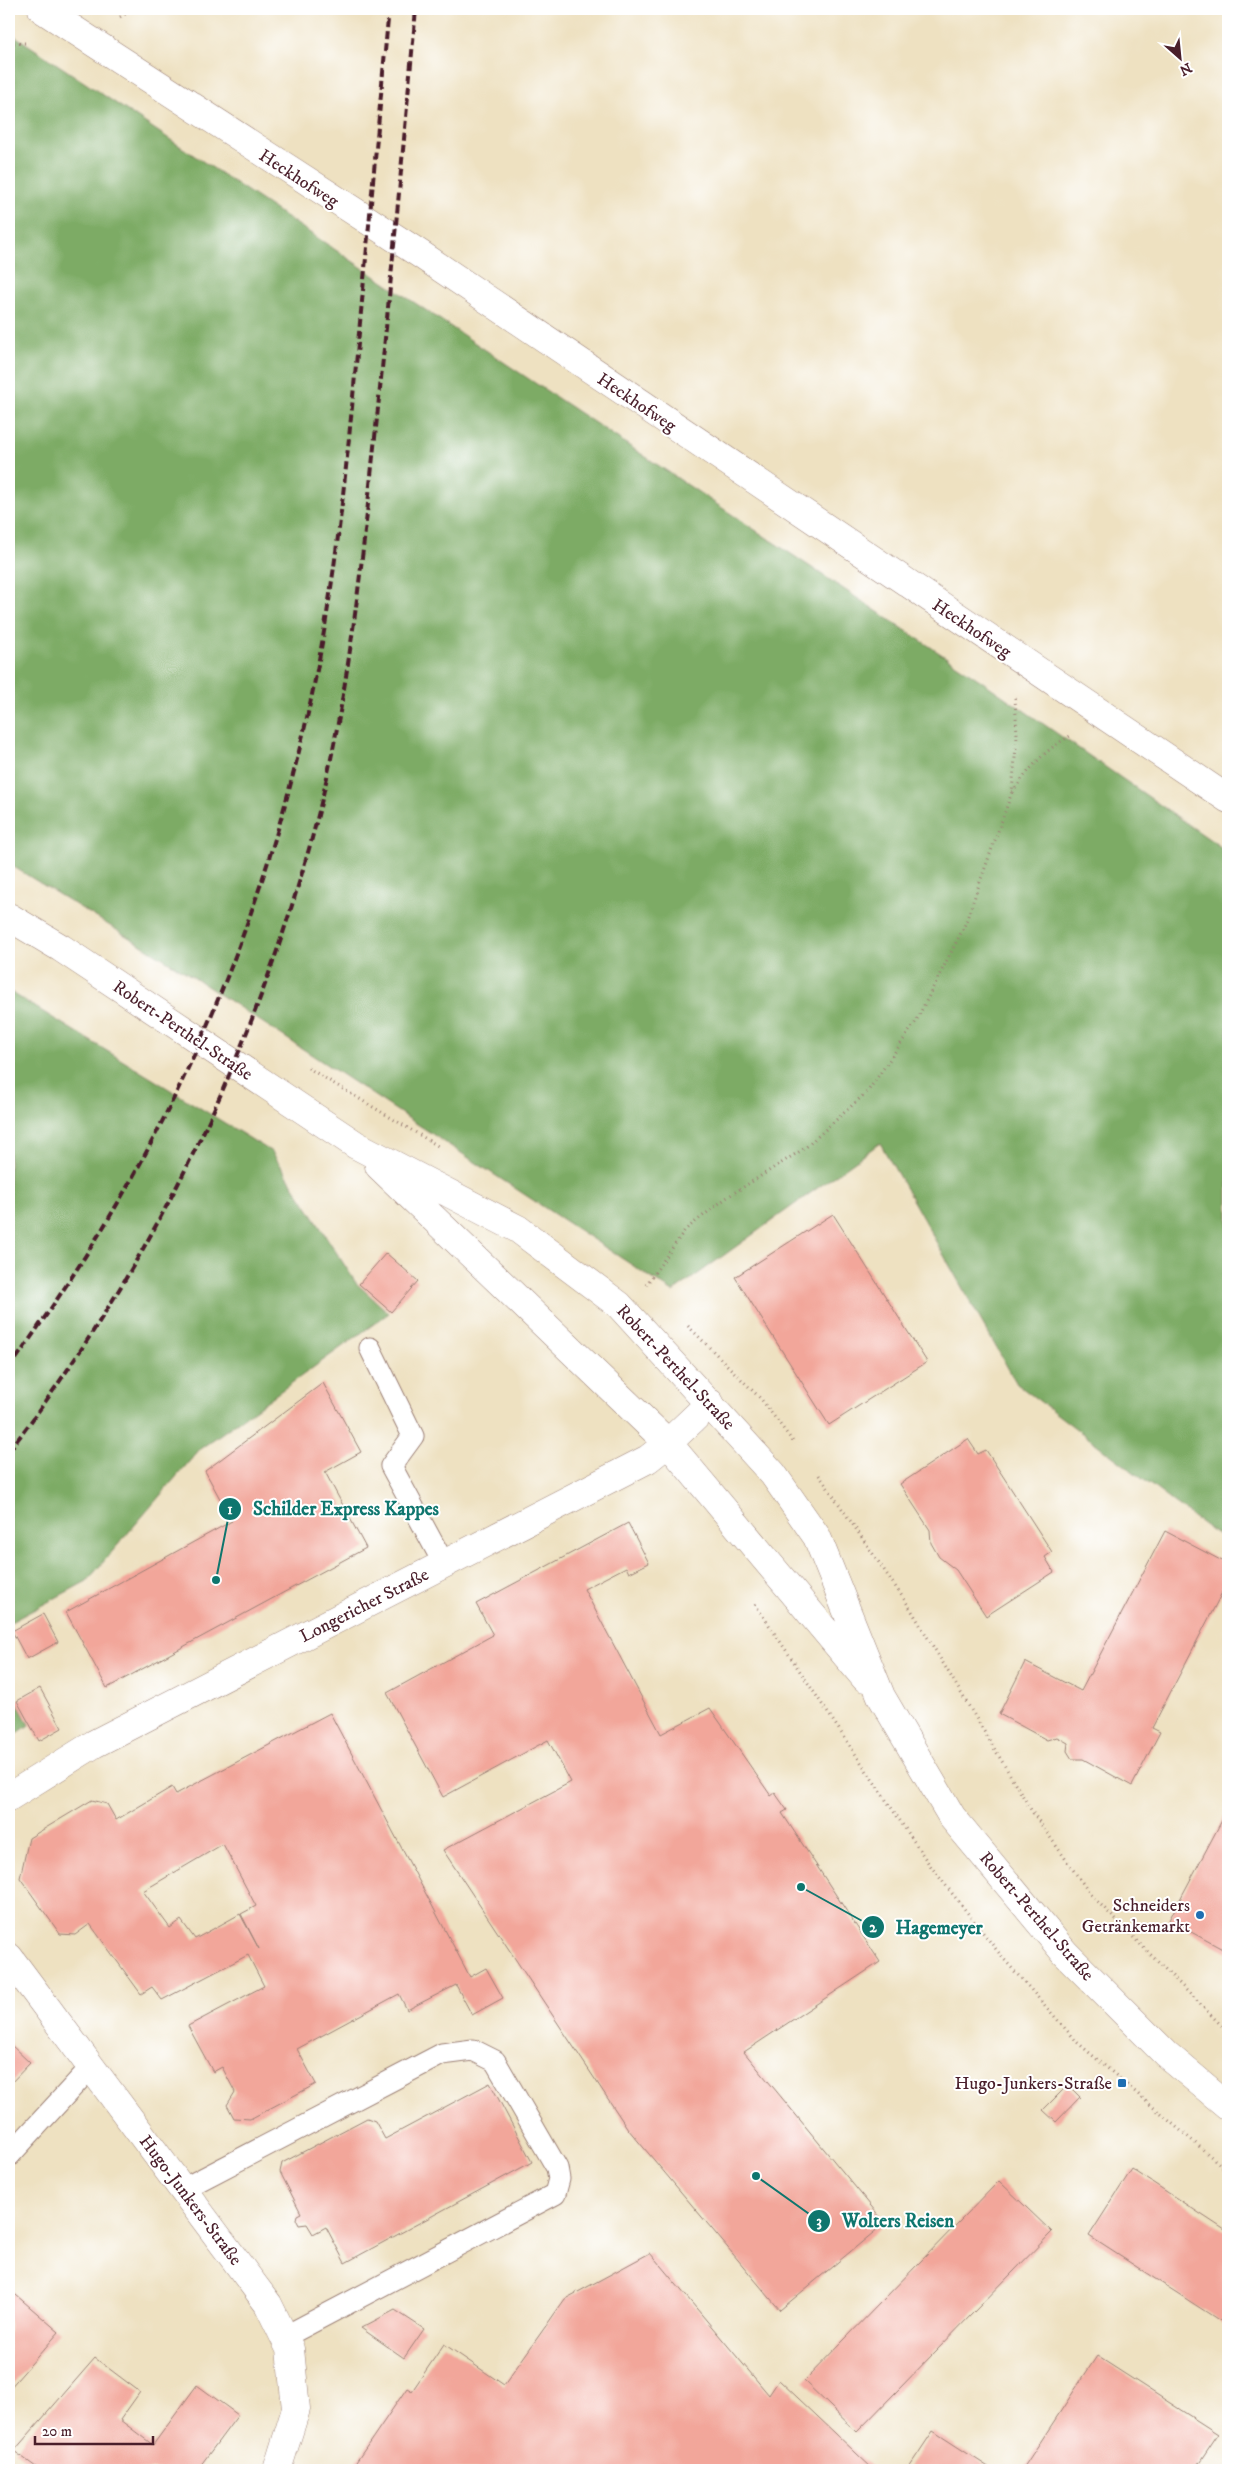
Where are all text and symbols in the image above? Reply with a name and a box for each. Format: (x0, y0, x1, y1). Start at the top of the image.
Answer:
north arrow (1154, 32, 1204, 82)
text: N (1176, 58, 1195, 80)
street label: Heckhofweg (254, 145, 343, 213)
street label: Heckhofweg (593, 368, 680, 437)
street label: Heckhofweg (928, 594, 1015, 663)
street label: Robert-Perthel-Straße (108, 976, 257, 1086)
street label: Robert-Perthel-Straße (611, 1300, 739, 1435)
callout: Schilder Express Kappes (218, 1492, 449, 1526)
text: Schilder Express Kappes (253, 1498, 440, 1521)
text: 1 (227, 1500, 233, 1519)
street label: Longericher Straße (296, 1564, 433, 1648)
street label: Robert-Perthel-Straße (974, 1848, 1098, 1986)
place label: Schneiders Getränkemarkt (1082, 1895, 1190, 1938)
marker: Schneiders Getränkemarkt (1194, 1909, 1206, 1921)
callout: Hagemeyer (860, 1910, 992, 1944)
text: Hagemeyer (895, 1917, 984, 1940)
text: 2 (869, 1918, 877, 1937)
place label: Hugo-Junkers-Straße (955, 2073, 1112, 2095)
marker: Hugo-Junkers-Straße (1116, 2077, 1128, 2089)
street label: Hugo-Junkers-Straße (134, 2131, 246, 2270)
callout: Wolters Reisen (807, 2204, 964, 2238)
text: Wolters Reisen (841, 2210, 955, 2233)
text: 3 (816, 2212, 822, 2231)
scale bar (35, 2414, 152, 2446)
text: 20 m (42, 2422, 72, 2441)

